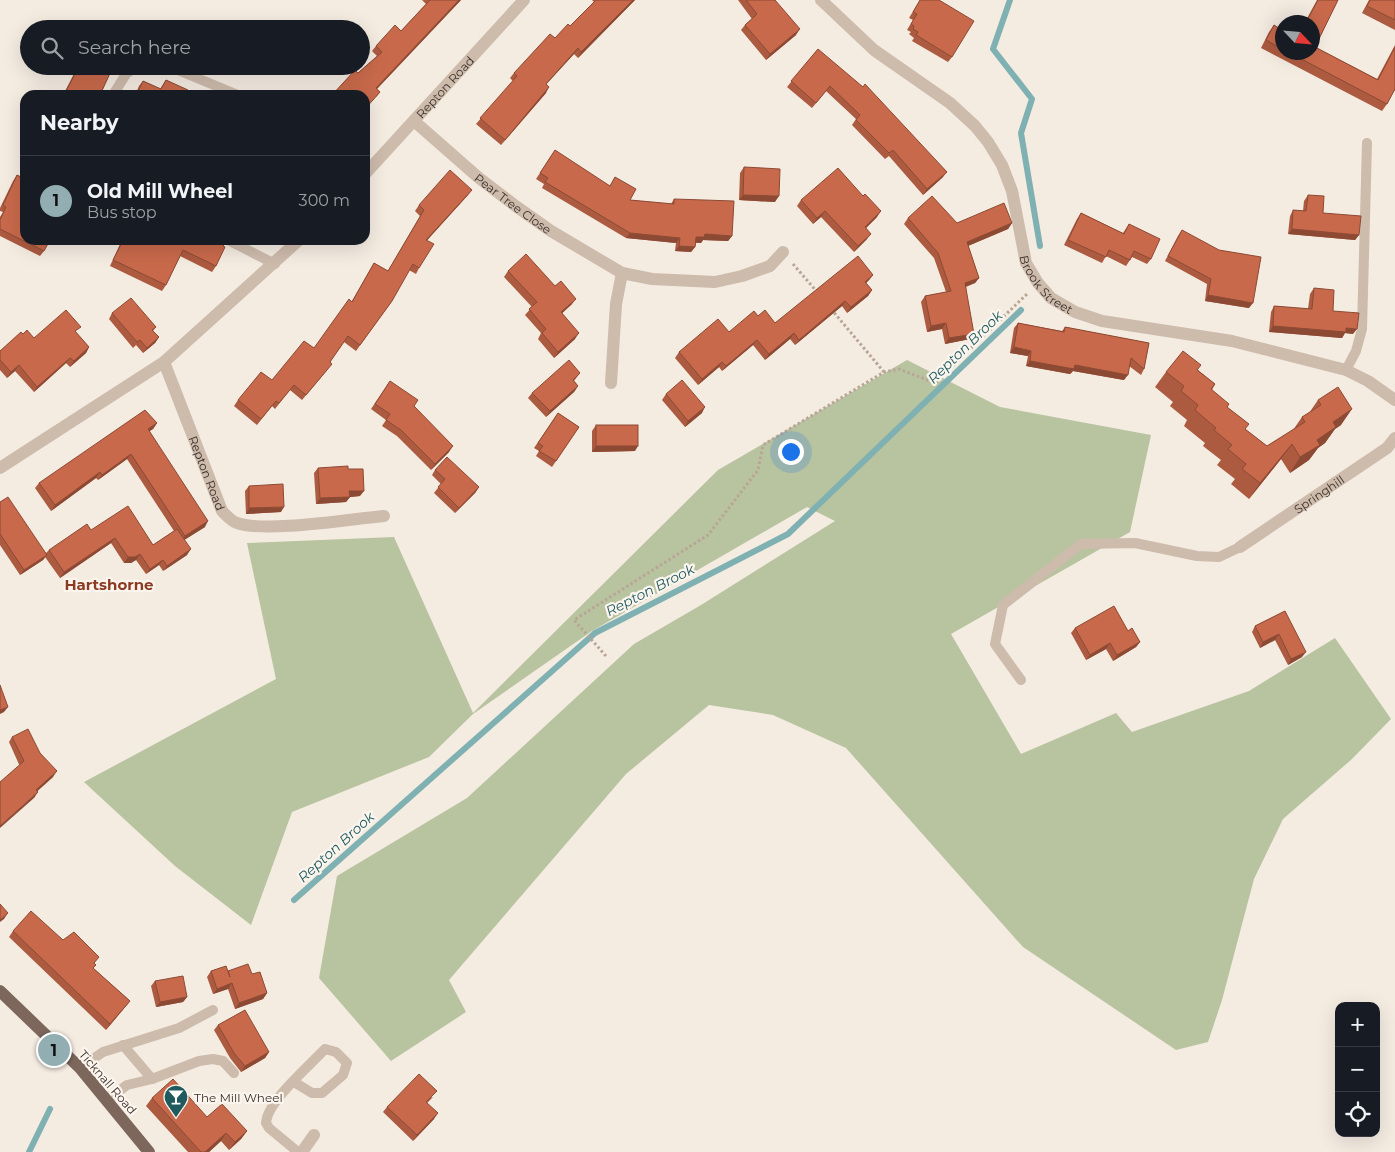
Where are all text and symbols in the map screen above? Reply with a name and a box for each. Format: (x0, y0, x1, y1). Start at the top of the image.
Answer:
north arrow (1275, 15, 1320, 60)
search box (20, 20, 370, 75)
icon: search (38, 34, 66, 62)
text: Search here (78, 36, 191, 59)
street label: Repton Road (412, 53, 477, 121)
text: Nearby (40, 110, 119, 135)
street label: Pear Tree Close (472, 170, 555, 237)
text: Old Mill Wheel (87, 180, 233, 203)
text: 1 (53, 191, 59, 210)
text: 300 m (299, 191, 350, 210)
text: Bus stop (87, 203, 157, 222)
street label: Brook Street (1017, 254, 1076, 317)
water label: Repton Brook (924, 306, 1007, 387)
street label: Repton Road (186, 433, 228, 512)
your location (778, 439, 804, 465)
street label: Springhill (1291, 472, 1347, 516)
water label: Repton Brook (603, 560, 698, 620)
district label: Hartshorne (64, 575, 154, 594)
water label: Repton Brook (294, 807, 379, 886)
map controls (1335, 1002, 1380, 1137)
button: + (1335, 1002, 1380, 1047)
pin: 1 (38, 1031, 70, 1069)
street label: Ticknall Road (76, 1047, 140, 1117)
button: − (1335, 1047, 1380, 1092)
bar icon: The Mill Wheel (163, 1084, 189, 1118)
place label: The Mill Wheel (194, 1090, 283, 1105)
button: locate (1335, 1092, 1380, 1137)

